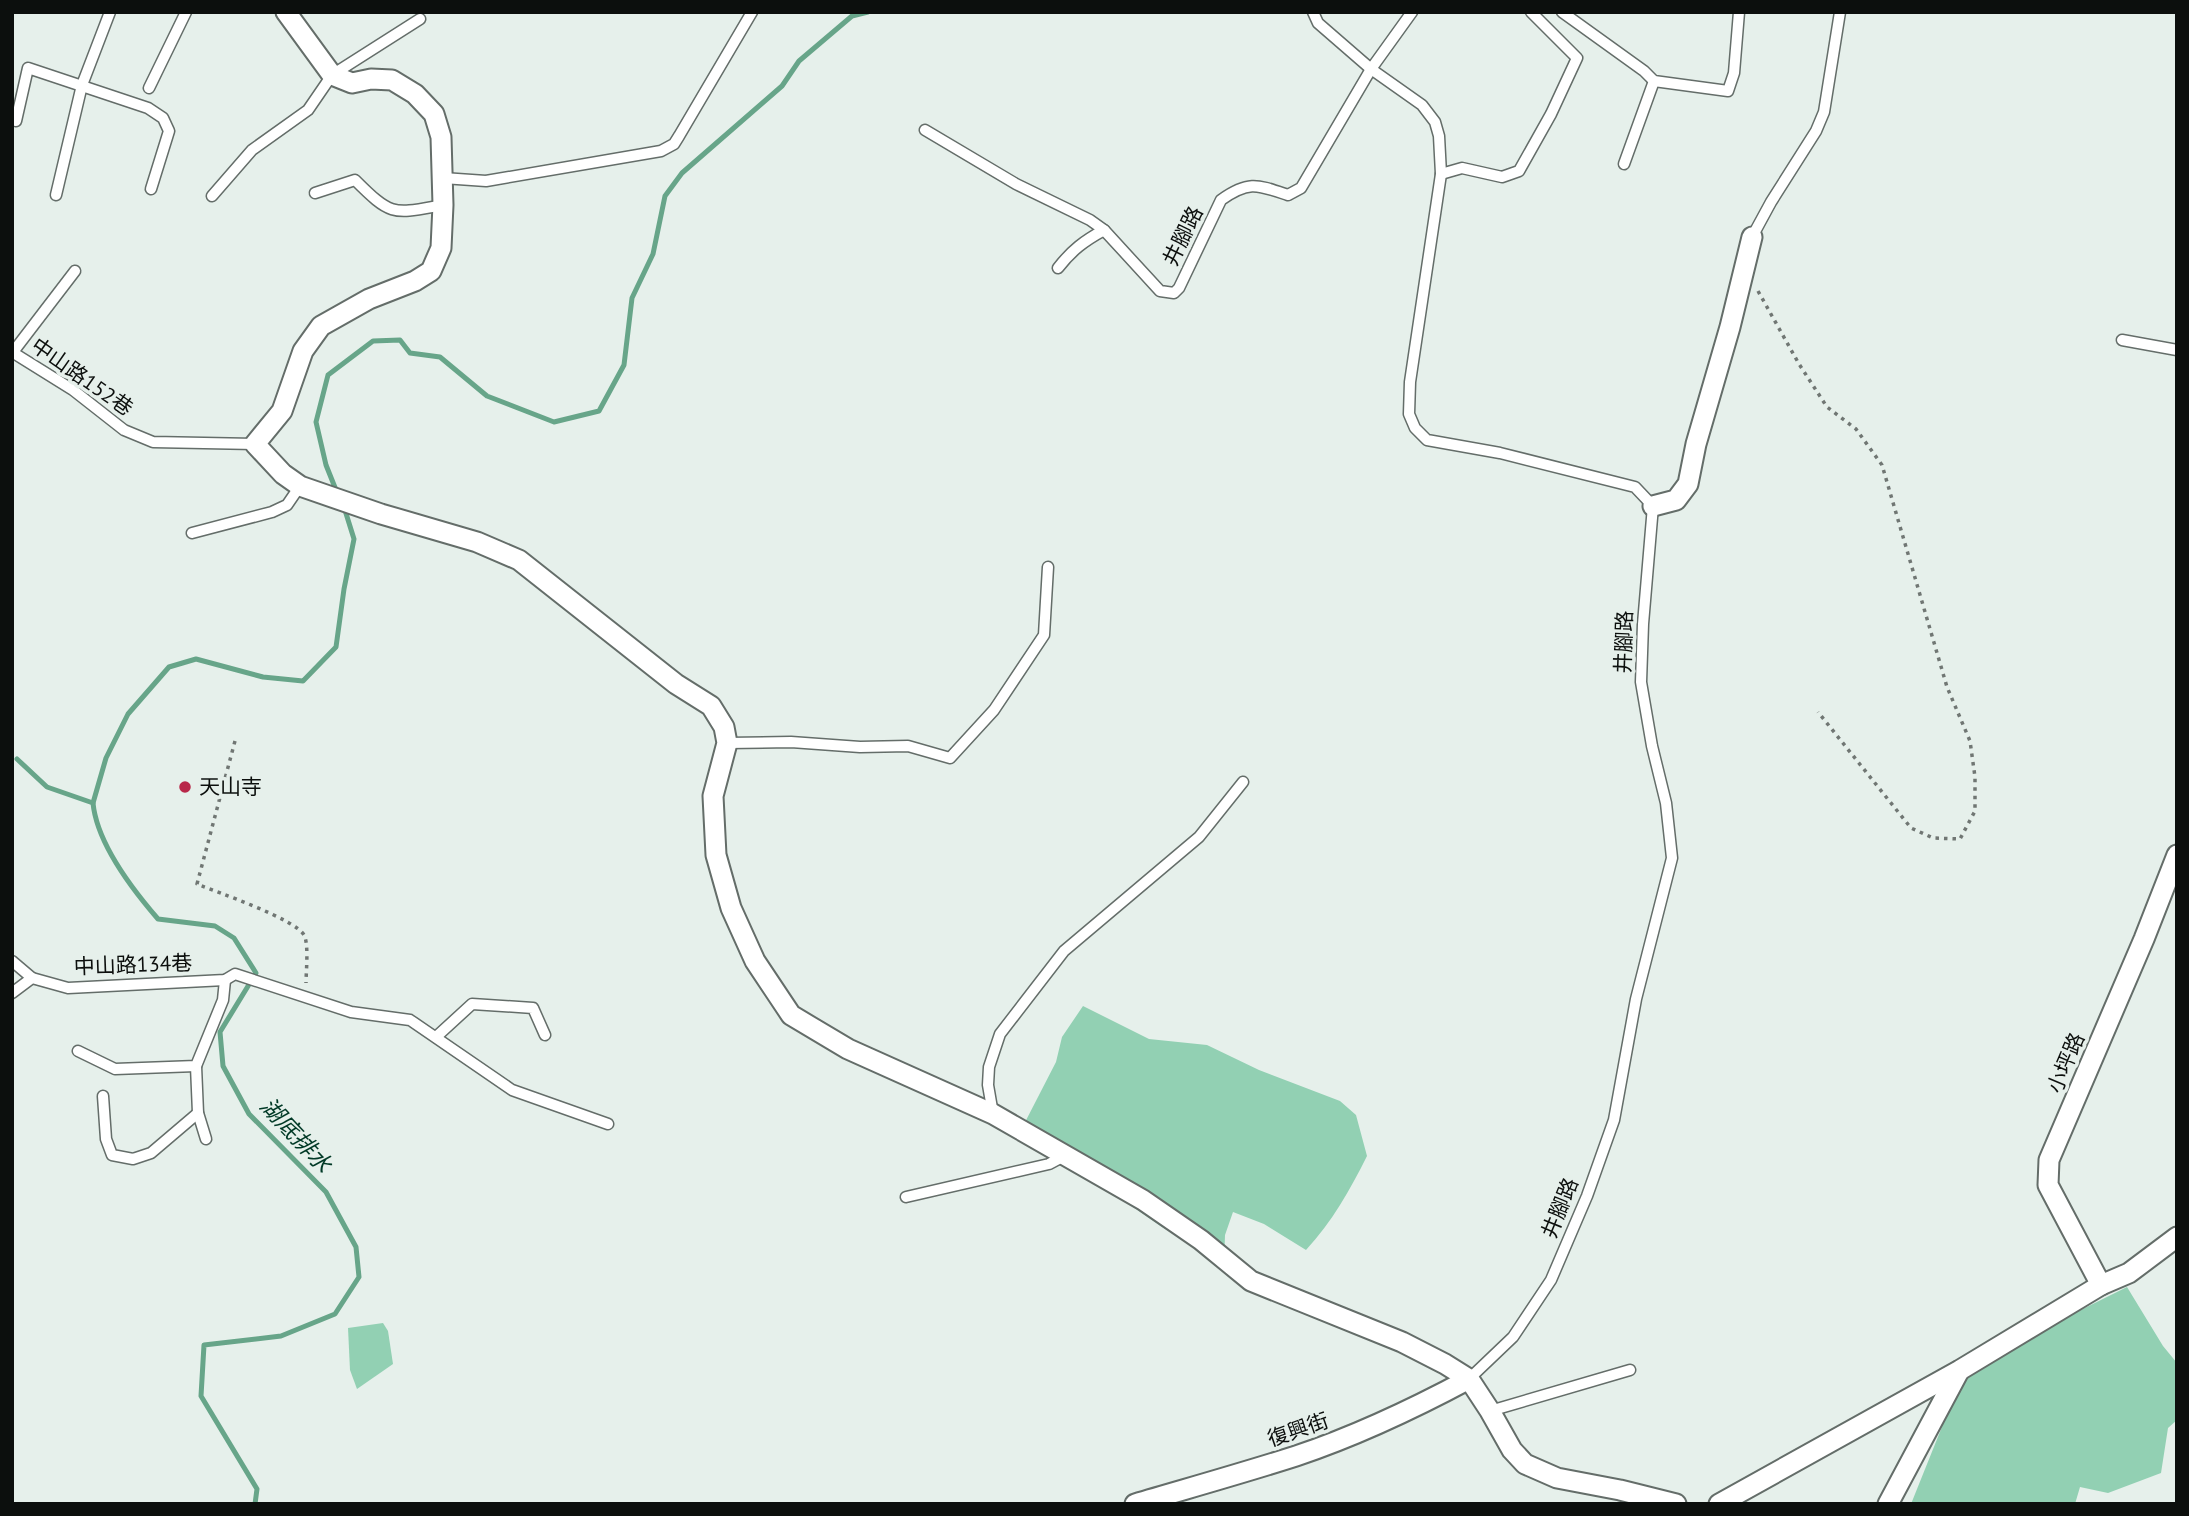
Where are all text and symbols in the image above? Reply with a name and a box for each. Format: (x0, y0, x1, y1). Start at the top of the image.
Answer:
street label: 井腳路 (1157, 202, 1208, 270)
street label: 中山路152巷 (26, 332, 139, 422)
street label: 井腳路 (1609, 610, 1638, 674)
place label: 天山寺 (199, 773, 262, 800)
marker: 天山寺 (177, 779, 193, 795)
street label: 中山路134巷 (73, 949, 193, 980)
street label: 小坪路 (2041, 1029, 2090, 1097)
water label: 湖底排水 (254, 1091, 339, 1179)
street label: 井腳路 (1535, 1174, 1584, 1242)
street label: 復興街 (1264, 1407, 1332, 1453)

